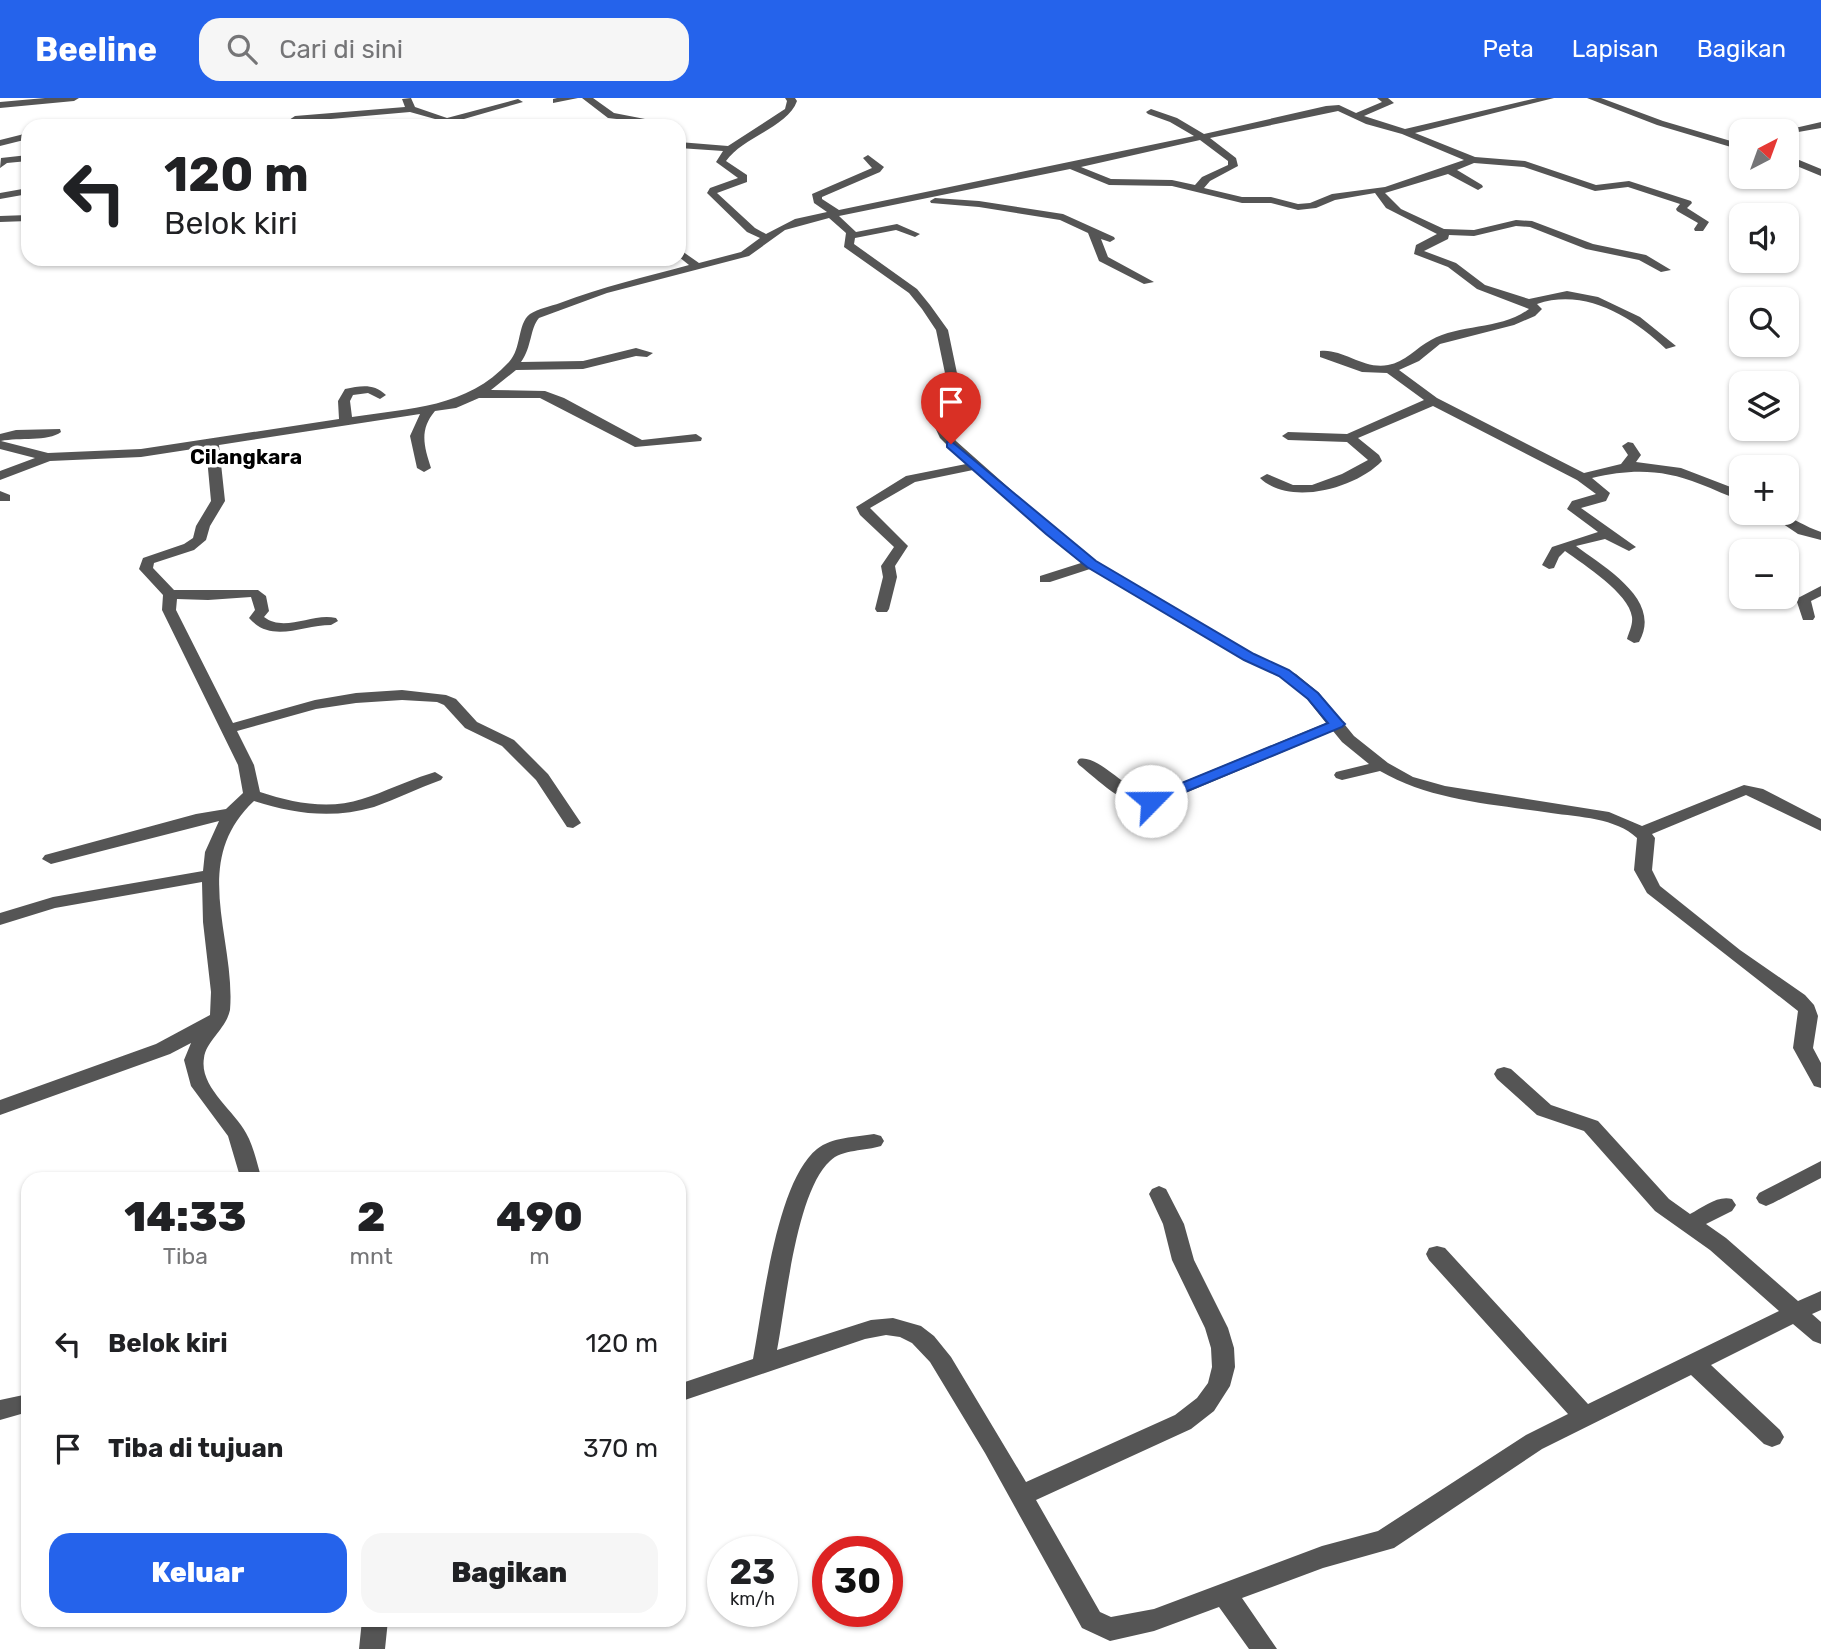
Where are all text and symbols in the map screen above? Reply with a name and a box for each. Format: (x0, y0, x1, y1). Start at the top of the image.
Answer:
search box (199, 18, 689, 81)
text: Beeline (35, 30, 157, 69)
icon: search (223, 30, 261, 68)
text: Cari di sini (279, 34, 403, 65)
text: Peta (1482, 35, 1534, 63)
text: Lapisan (1572, 35, 1659, 63)
text: Bagikan (1697, 35, 1786, 63)
north arrow (1729, 119, 1799, 189)
map controls (1729, 119, 1799, 609)
text: 120 m (164, 145, 309, 203)
icon: left (49, 147, 140, 238)
button: sound (1729, 203, 1799, 273)
text: Belok kiri (164, 204, 298, 242)
button: search (1729, 287, 1799, 357)
button: layers (1729, 371, 1799, 441)
pin (921, 372, 981, 444)
icon: arrive (932, 383, 970, 421)
district label: Cilangkara (190, 444, 302, 469)
button: + (1729, 455, 1799, 525)
button: − (1729, 539, 1799, 609)
position arrow (1114, 764, 1188, 838)
text: 14:33 (124, 1192, 246, 1242)
text: 2 (357, 1192, 385, 1242)
text: 490 (496, 1192, 583, 1242)
text: Tiba (163, 1242, 208, 1270)
text: mnt (350, 1242, 393, 1270)
text: m (529, 1242, 550, 1270)
icon: left (49, 1325, 87, 1363)
text: Belok kiri (108, 1328, 228, 1359)
text: 120 m (586, 1328, 658, 1359)
icon: arrive (49, 1430, 87, 1468)
text: Tiba di tujuan (108, 1433, 283, 1464)
text: 370 m (583, 1433, 658, 1464)
button: Keluar (49, 1533, 347, 1613)
button: Bagikan (361, 1533, 658, 1613)
speed limit sign: 30 (812, 1536, 903, 1627)
text: 23 (730, 1551, 775, 1593)
text: km/h (730, 1588, 775, 1610)

